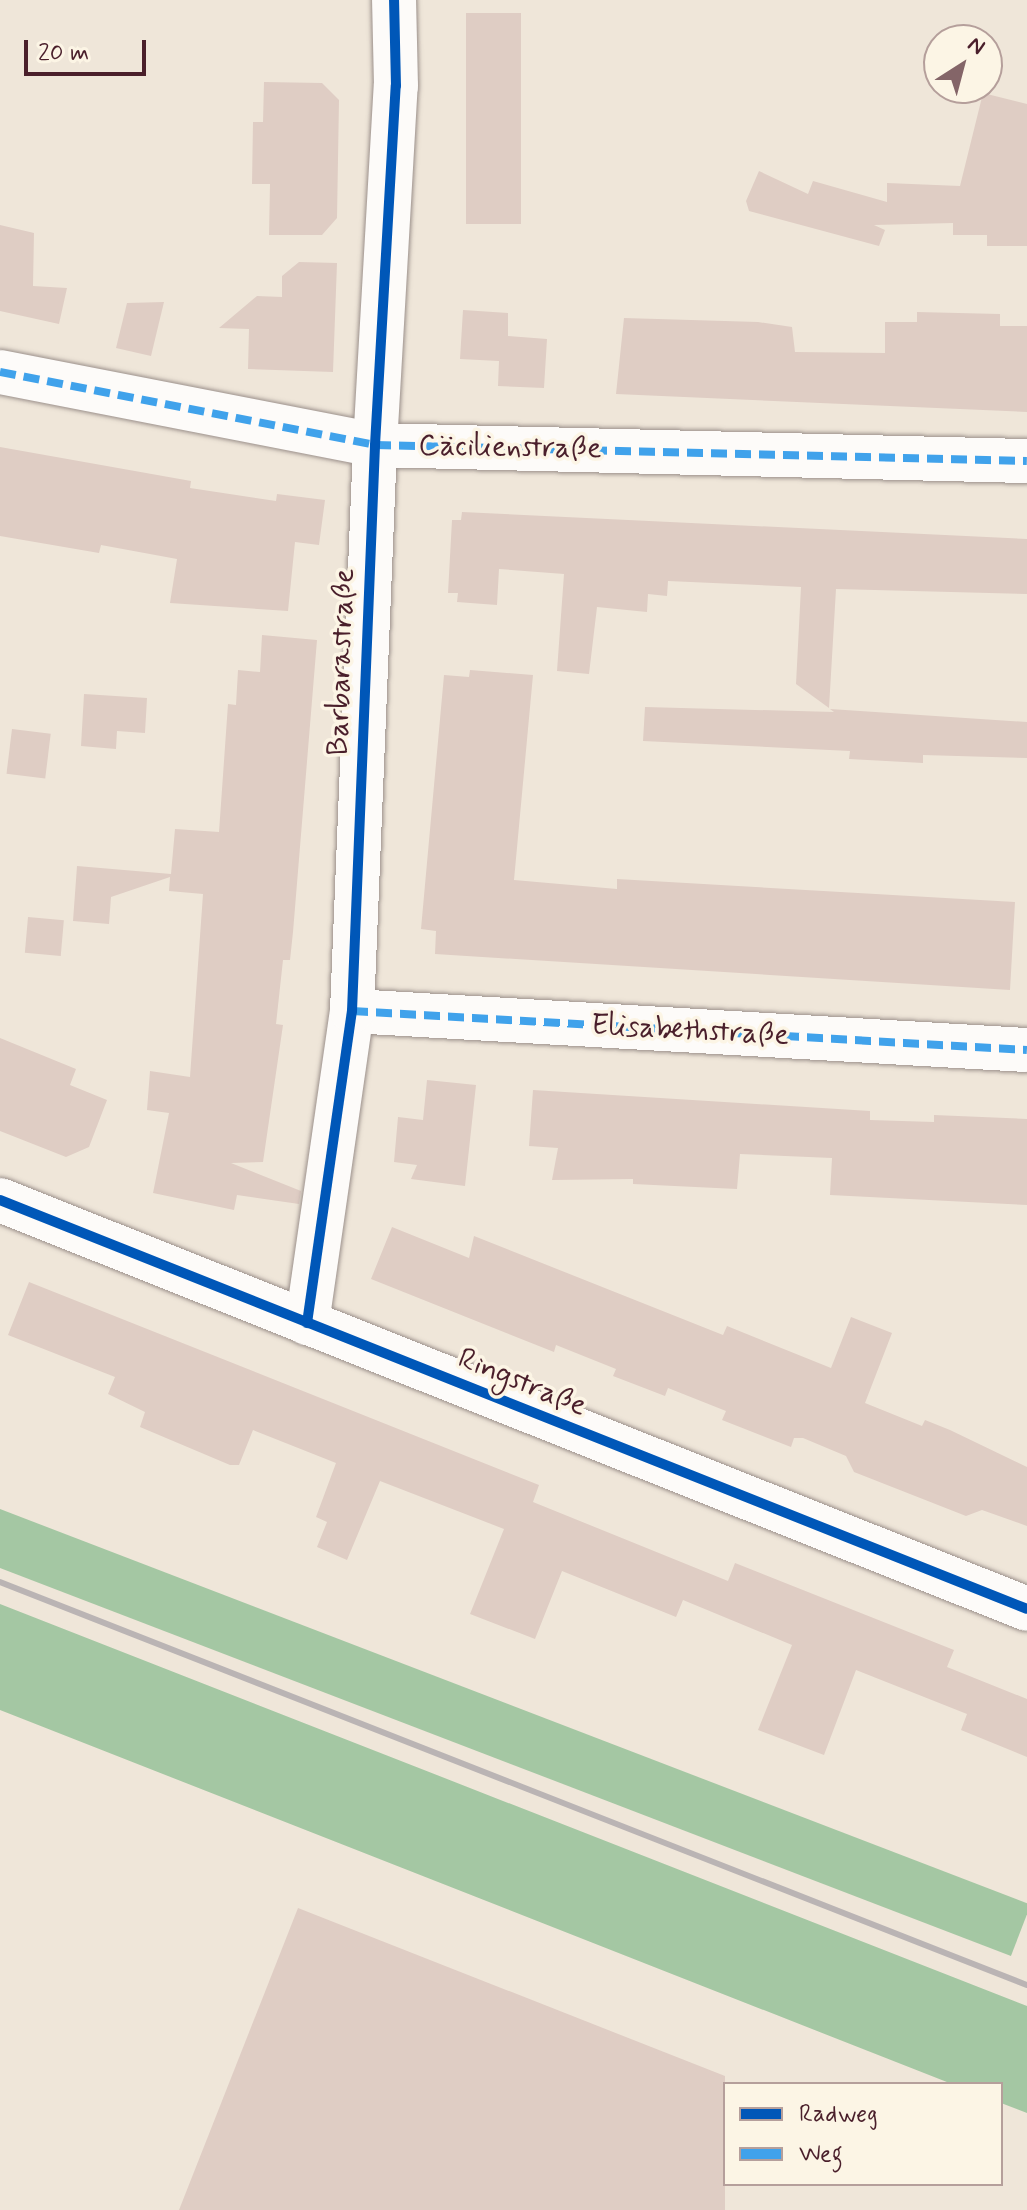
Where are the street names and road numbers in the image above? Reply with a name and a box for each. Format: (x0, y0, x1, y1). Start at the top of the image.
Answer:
street label: Cäcilienstraße (418, 428, 602, 468)
street label: Barbarastraße (321, 568, 363, 756)
street label: Elisabethstraße (590, 1008, 790, 1054)
street label: Ringstraße (452, 1341, 592, 1425)

